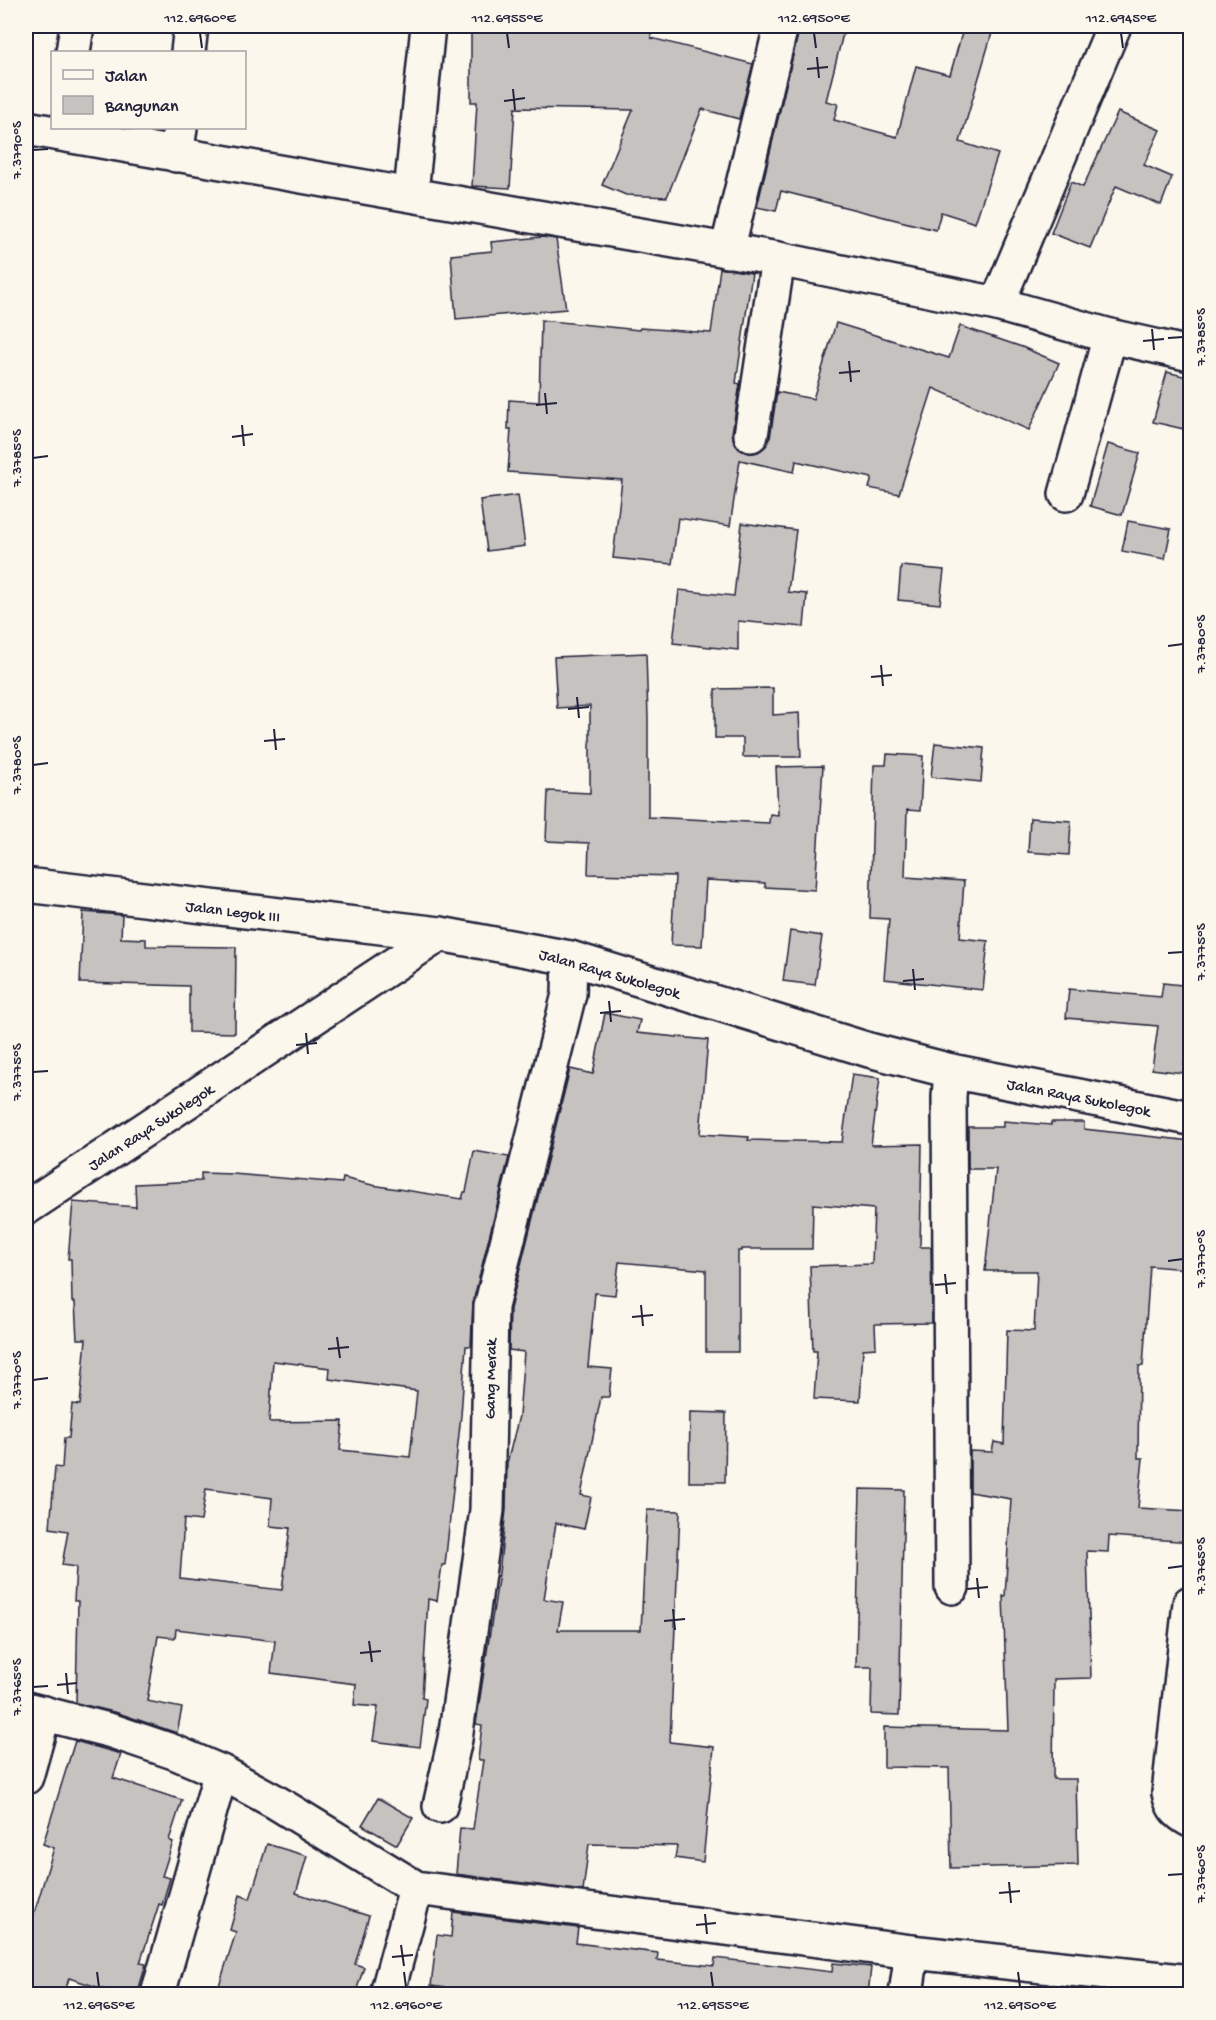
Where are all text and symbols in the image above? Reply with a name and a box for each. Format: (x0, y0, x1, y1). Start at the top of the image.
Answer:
text: 112.6960°E (163, 10, 236, 28)
text: 112.6955°E (470, 10, 543, 28)
text: 112.6950°E (777, 10, 851, 28)
text: 112.6945°E (1085, 10, 1157, 28)
legend (51, 51, 246, 129)
text: Jalan (105, 67, 147, 88)
text: Bangunan (104, 97, 179, 118)
text: 7.3790°S (9, 121, 27, 180)
text: 7.3785°S (1193, 308, 1211, 367)
text: 7.3785°S (9, 429, 27, 488)
text: 7.3780°S (1193, 615, 1211, 674)
text: 7.3780°S (9, 736, 27, 795)
street label: Jalan Legok III (184, 898, 281, 929)
text: 7.3775°S (1193, 923, 1211, 982)
street label: Jalan Raya Sukolegok (536, 946, 683, 1005)
text: 7.3775°S (9, 1043, 27, 1102)
street label: Jalan Raya Sukolegok (1005, 1076, 1153, 1123)
street label: Jalan Raya Sukolegok (86, 1080, 220, 1177)
text: 7.3770°S (1193, 1230, 1211, 1289)
street label: Gang Merak (482, 1337, 503, 1419)
text: 7.3770°S (9, 1351, 27, 1410)
text: 7.3765°S (1193, 1537, 1211, 1596)
text: 7.3765°S (9, 1658, 27, 1717)
text: 7.3760°S (1193, 1845, 1211, 1904)
text: 112.6965°E (63, 1997, 135, 2015)
text: 112.6960°E (369, 1997, 442, 2015)
text: 112.6955°E (676, 1997, 749, 2015)
text: 112.6950°E (983, 1997, 1057, 2015)

